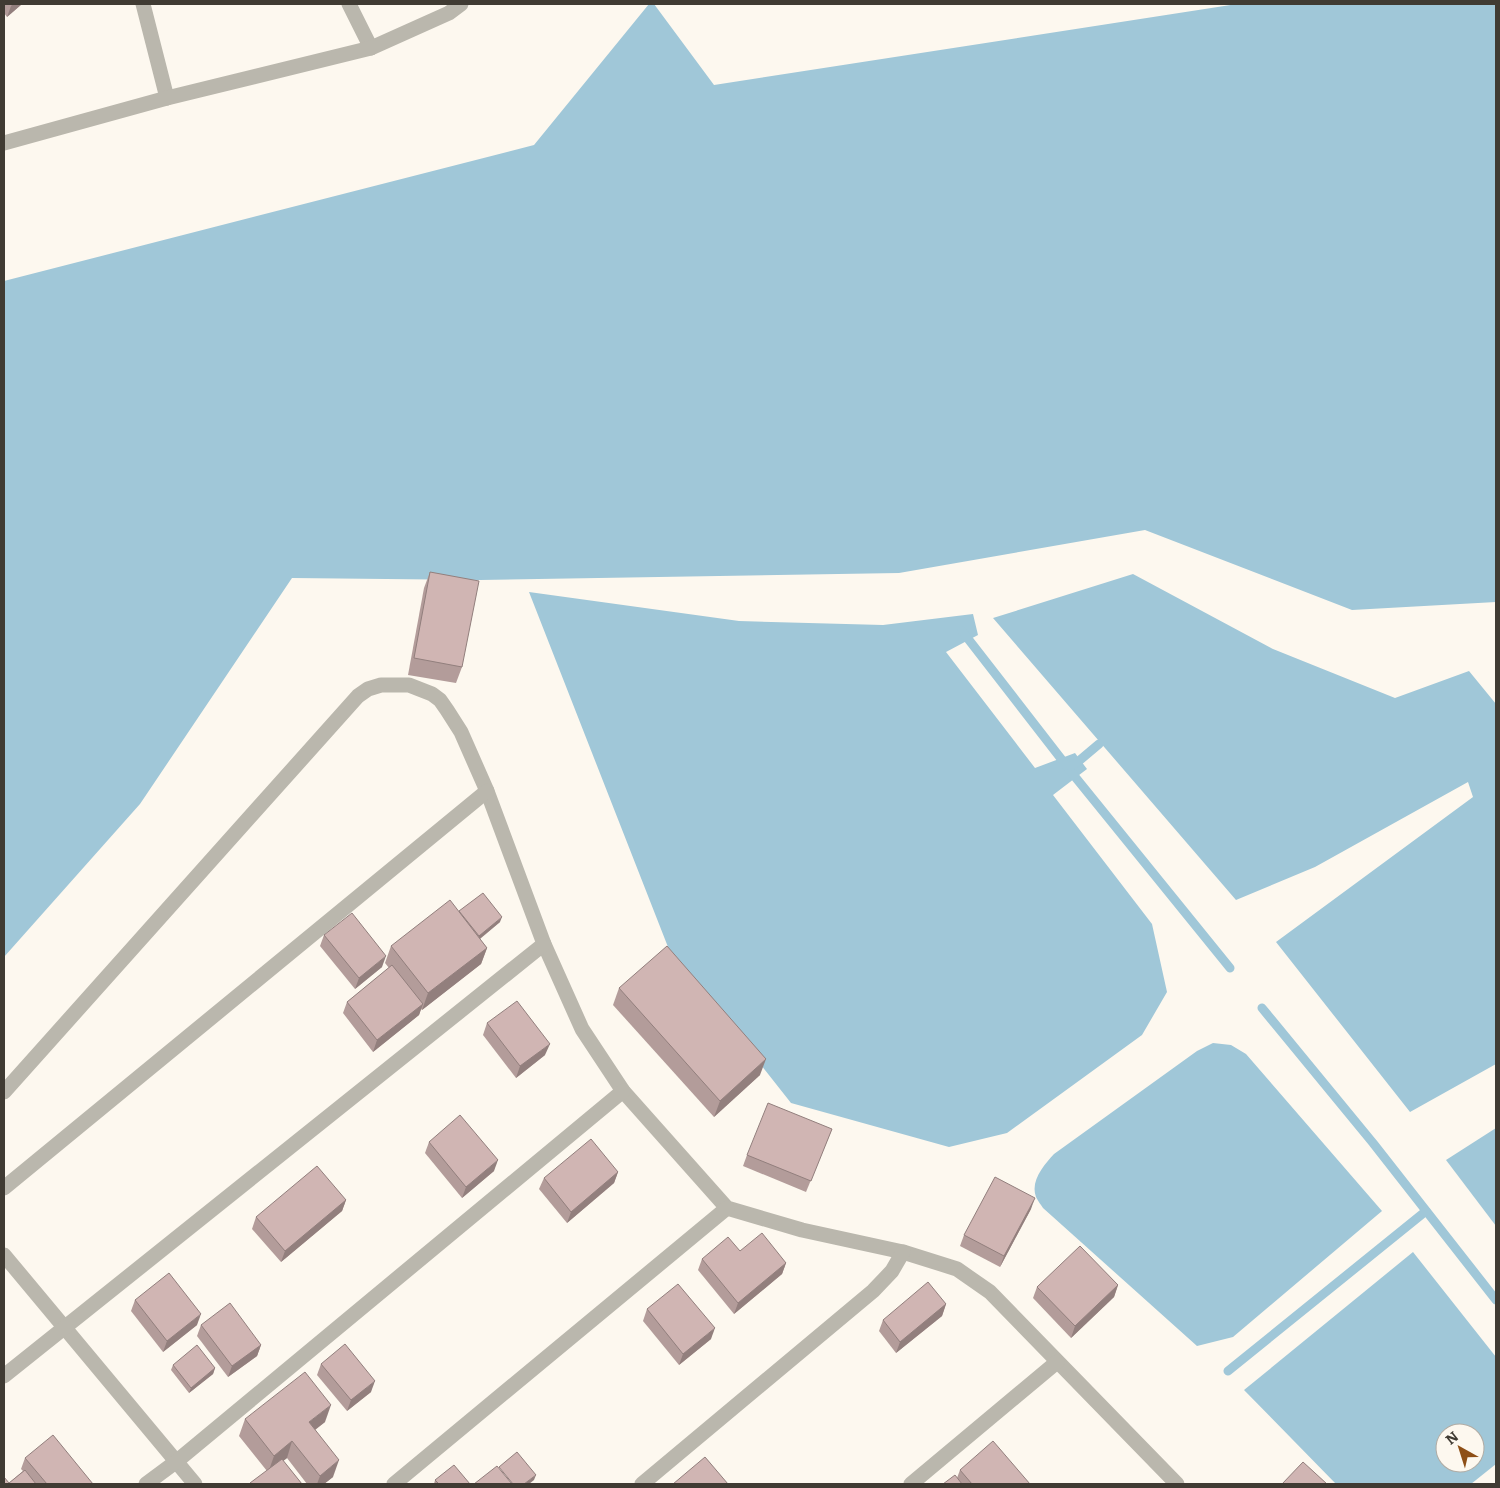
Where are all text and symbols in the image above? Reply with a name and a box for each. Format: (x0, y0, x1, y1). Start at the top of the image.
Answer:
north arrow (1435, 1423, 1485, 1473)
text: N (1440, 1425, 1462, 1449)

